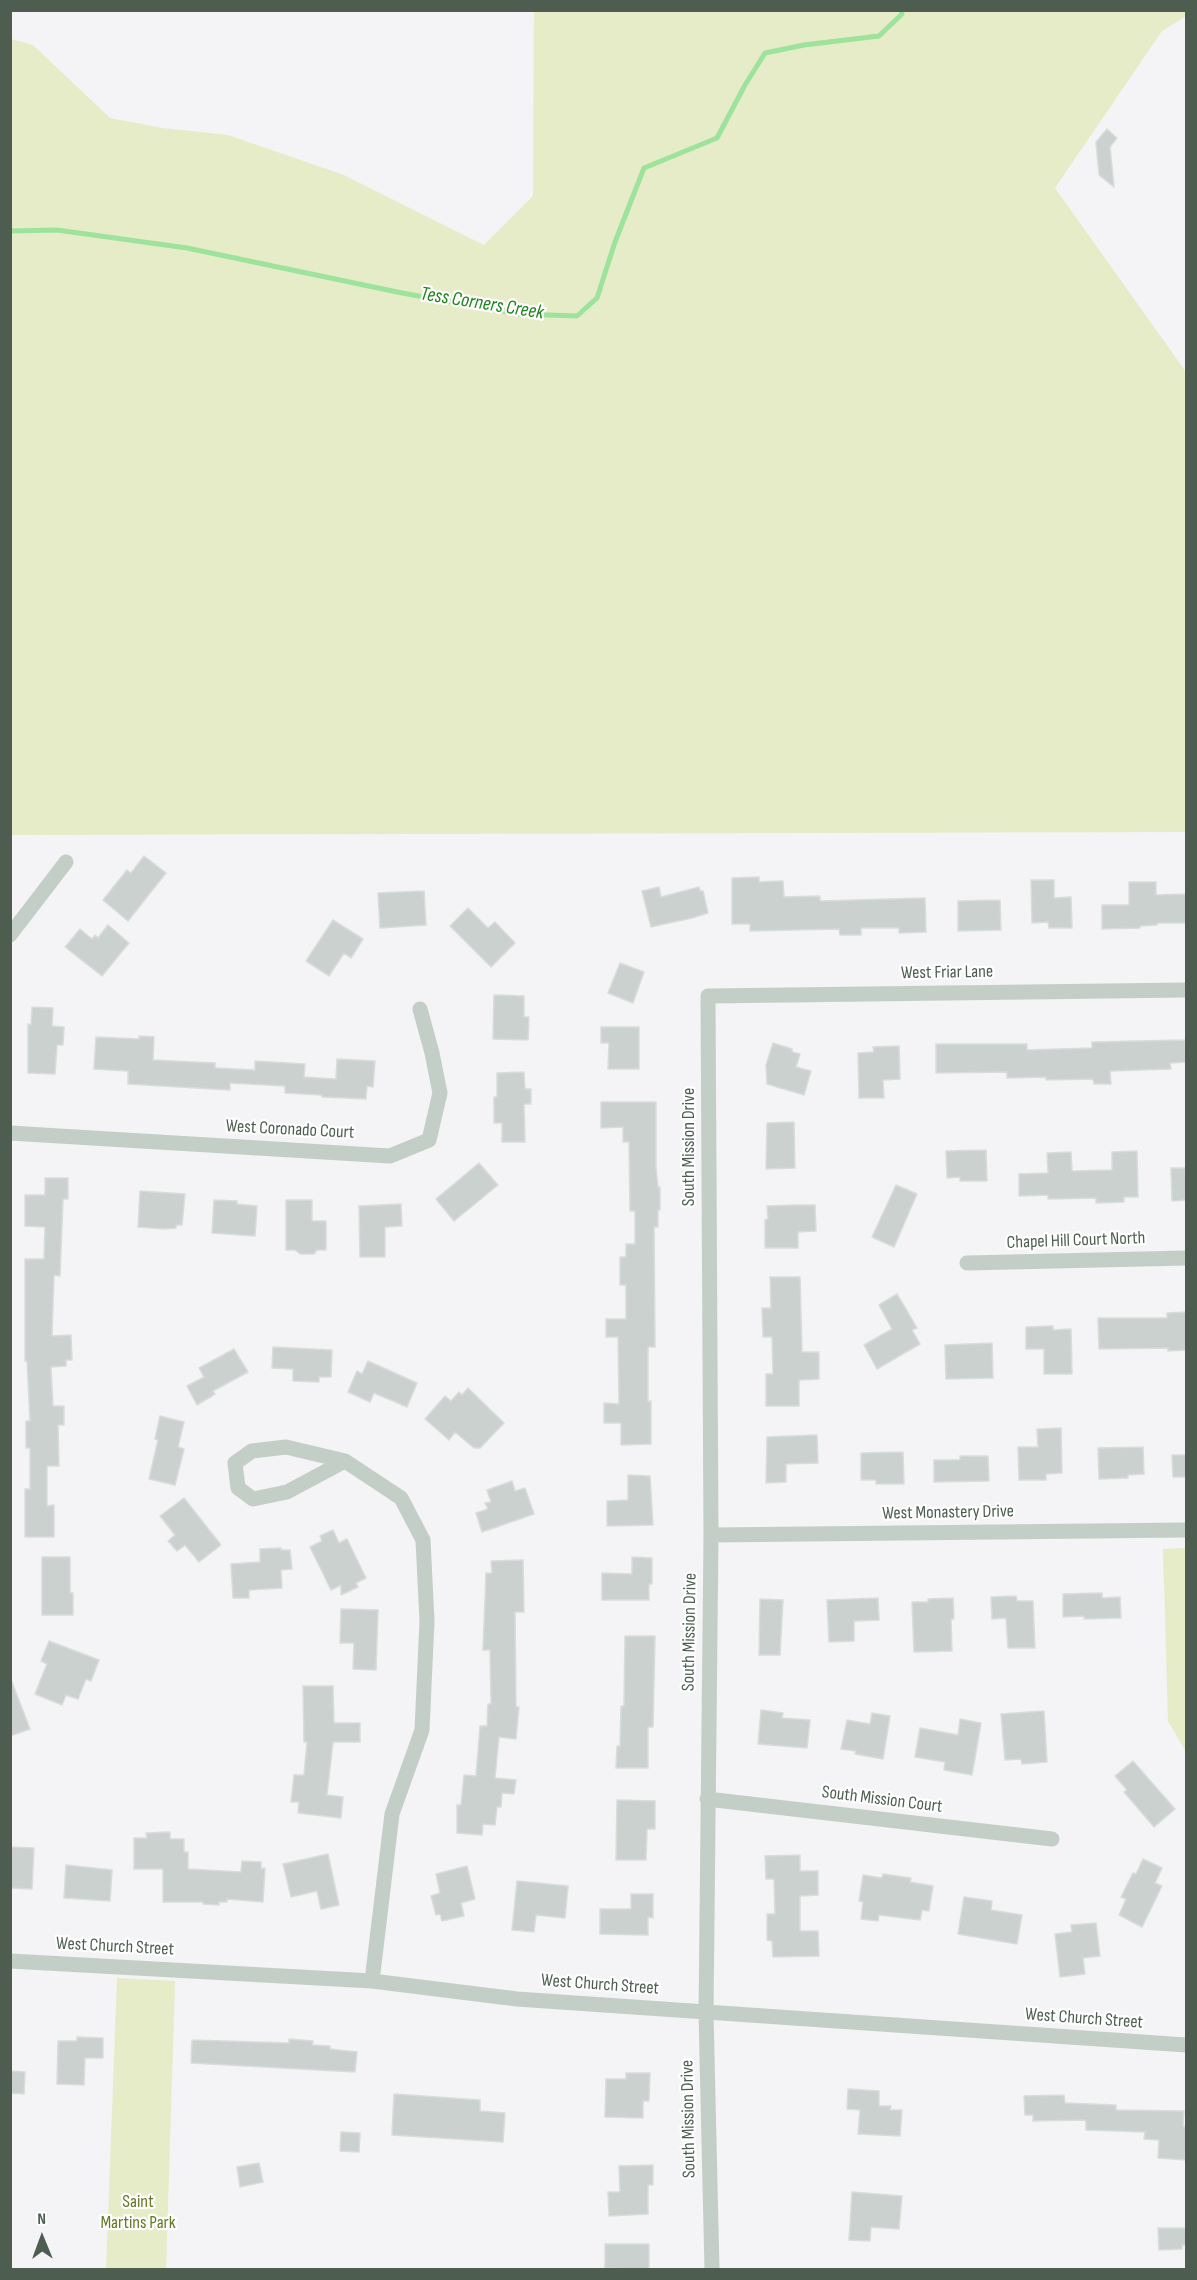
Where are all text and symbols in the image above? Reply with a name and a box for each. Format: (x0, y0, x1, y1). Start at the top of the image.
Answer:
water label: Tess Corners Creek (419, 282, 545, 326)
street label: West Friar Lane (901, 961, 993, 985)
street label: South Mission Drive (678, 1088, 700, 1206)
street label: West Coronado Court (225, 1116, 355, 1144)
street label: Chapel Hill Court North (1006, 1228, 1146, 1254)
street label: West Monastery Drive (882, 1501, 1014, 1525)
street label: South Mission Drive (678, 1573, 702, 1691)
street label: South Mission Court (820, 1782, 944, 1818)
street label: West Church Street (55, 1933, 175, 1961)
street label: West Church Street (540, 1970, 660, 2000)
street label: West Church Street (1024, 2004, 1144, 2034)
street label: South Mission Drive (677, 2060, 701, 2178)
park label: Saint Martins Park (100, 2191, 176, 2234)
north arrow (12, 2208, 72, 2268)
text: N (37, 2210, 46, 2229)

